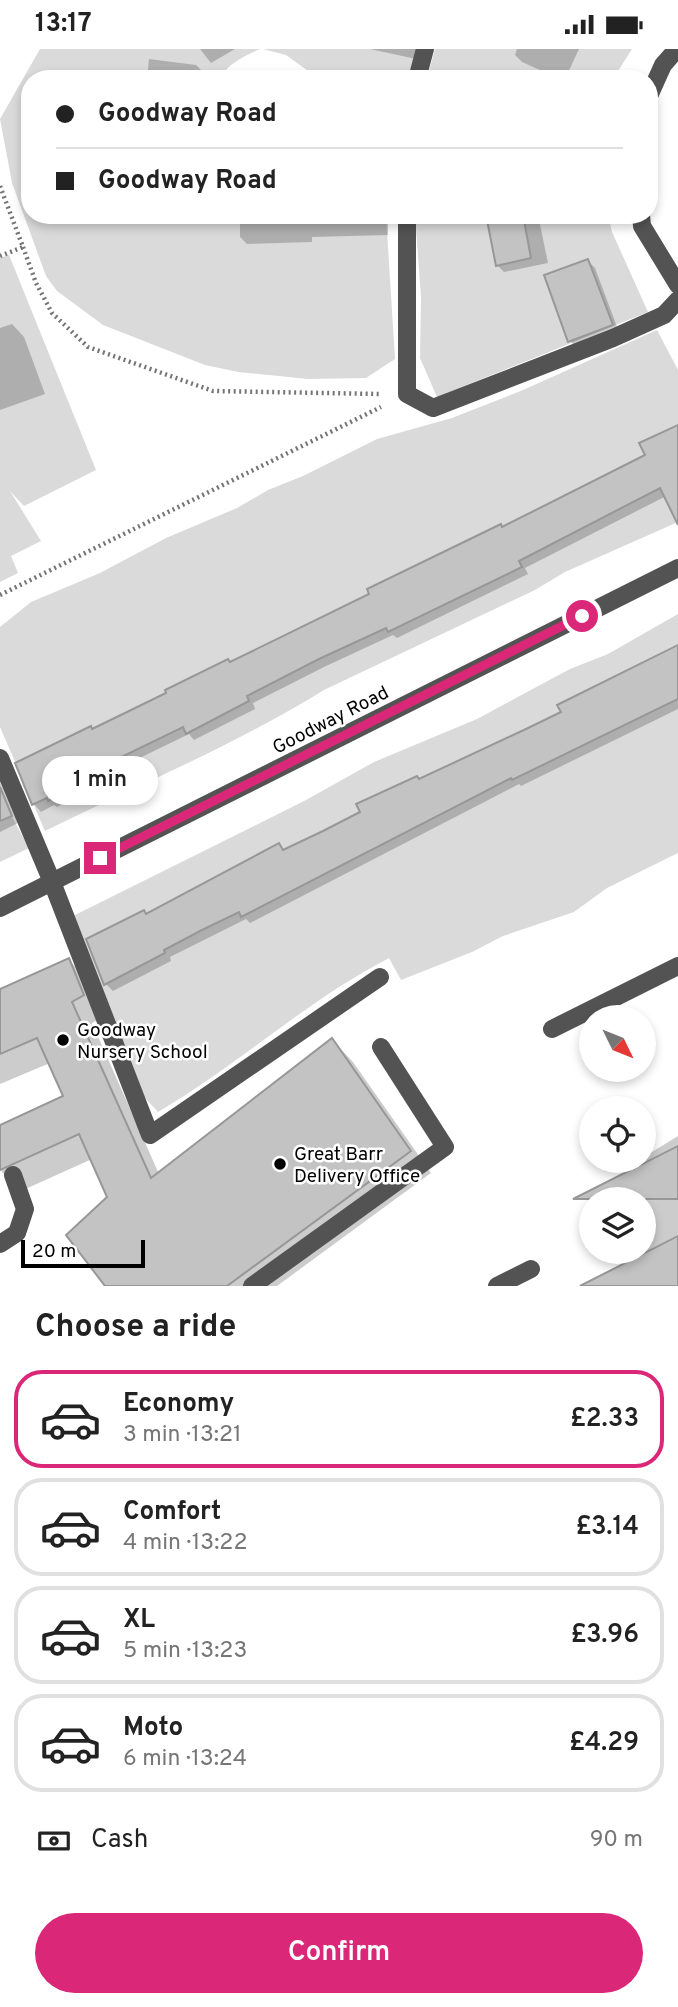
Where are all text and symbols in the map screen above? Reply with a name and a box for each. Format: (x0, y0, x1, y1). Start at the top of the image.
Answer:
text: 13:17 (35, 8, 92, 41)
text: Goodway Road (98, 98, 277, 131)
text: Goodway Road (98, 165, 277, 198)
route start (566, 600, 598, 632)
street label: Goodway Road (269, 681, 393, 760)
callout: 1 min (42, 757, 158, 805)
text: 1 min (73, 766, 127, 795)
route end (84, 842, 116, 874)
north arrow (579, 1005, 656, 1081)
map controls (579, 1005, 656, 1264)
place label: Goodway Nursery School (77, 1019, 208, 1065)
marker: Goodway Nursery School (55, 1032, 71, 1048)
button: locate (579, 1096, 656, 1173)
place label: Great Barr Delivery Office (294, 1143, 420, 1189)
marker: Great Barr Delivery Office (272, 1156, 288, 1172)
button: layers (579, 1187, 656, 1264)
scale bar (21, 1237, 145, 1269)
text: 20 m (32, 1240, 76, 1264)
text: Choose a ride (35, 1308, 236, 1348)
icon: car (39, 1388, 102, 1451)
text: Economy (123, 1388, 234, 1421)
text: £2.33 (570, 1403, 639, 1436)
text: 3 min · 13:21 (123, 1421, 242, 1450)
icon: car (39, 1496, 102, 1559)
text: Comfort (123, 1496, 221, 1529)
text: £3.14 (575, 1511, 639, 1544)
text: 4 min · 13:22 (123, 1529, 248, 1558)
icon: car (39, 1604, 102, 1667)
text: XL (123, 1604, 155, 1637)
text: £3.96 (570, 1619, 639, 1652)
text: 5 min · 13:23 (123, 1637, 247, 1666)
icon: car (39, 1712, 102, 1775)
text: Moto (123, 1712, 183, 1745)
text: £4.29 (569, 1727, 639, 1760)
text: 6 min · 13:24 (123, 1745, 247, 1774)
icon: cash (35, 1822, 73, 1860)
text: Cash (91, 1824, 148, 1857)
text: 90 m (590, 1826, 643, 1855)
button: Confirm (35, 1913, 643, 1993)

